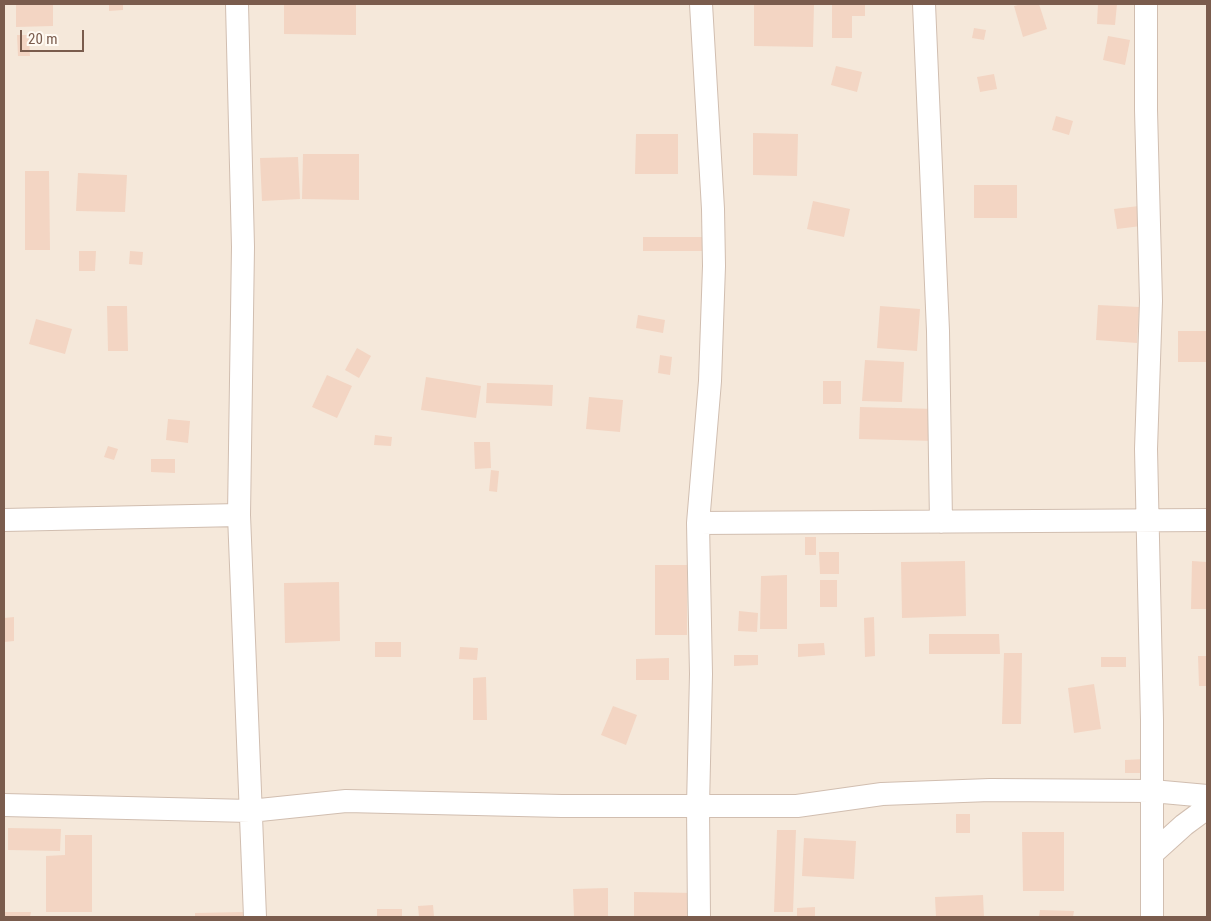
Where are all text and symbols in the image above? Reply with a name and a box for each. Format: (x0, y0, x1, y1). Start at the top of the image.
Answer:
scale bar (22, 20, 86, 52)
text: 20 m (28, 30, 58, 48)

